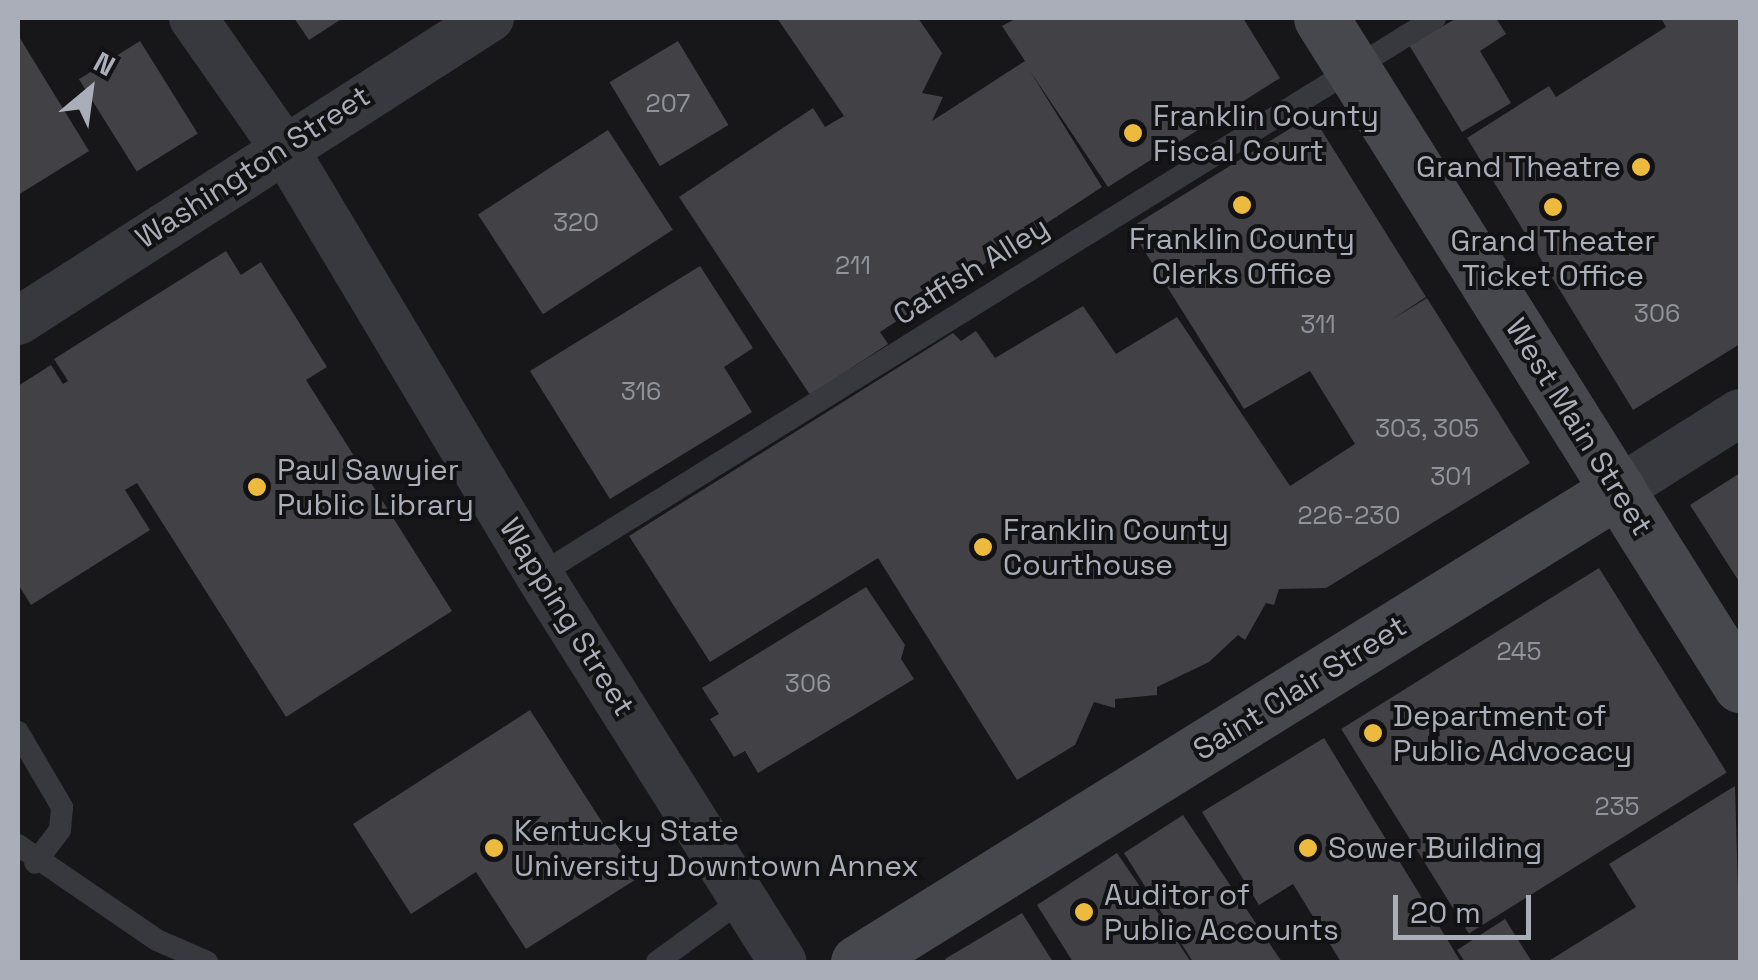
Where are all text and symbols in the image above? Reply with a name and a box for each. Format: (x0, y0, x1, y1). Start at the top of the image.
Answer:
north arrow (40, 40, 140, 140)
text: N (88, 43, 121, 84)
street label: Washington Street (129, 78, 377, 256)
house number: 207 (646, 88, 690, 118)
place label: Franklin County Fiscal Court (1153, 98, 1379, 168)
marker: Franklin County Fiscal Court (1122, 122, 1144, 144)
place label: Grand Theatre (1415, 149, 1621, 185)
marker: Grand Theatre (1630, 156, 1652, 178)
marker: Franklin County Clerks Office (1231, 194, 1253, 216)
marker: Grand Theater Ticket Office (1542, 196, 1564, 218)
house number: 320 (553, 207, 599, 237)
street label: Catfish Alley (887, 209, 1055, 333)
place label: Franklin County Clerks Office (1129, 221, 1355, 292)
place label: Grand Theater Ticket Office (1450, 223, 1656, 294)
house number: 211 (835, 250, 871, 280)
house number: 306 (1634, 298, 1680, 328)
house number: 311 (1300, 309, 1336, 339)
street label: West Main Street (1498, 312, 1660, 542)
house number: 316 (621, 376, 661, 406)
house number: 303, 305 (1374, 413, 1480, 443)
place label: Paul Sawyier Public Library (277, 452, 474, 522)
house number: 301 (1430, 461, 1472, 491)
marker: Paul Sawyier Public Library (246, 476, 268, 498)
house number: 226-230 (1298, 500, 1400, 530)
street label: Wapping Street (492, 512, 642, 722)
place label: Franklin County Courthouse (1003, 512, 1229, 582)
marker: Franklin County Courthouse (972, 536, 994, 558)
street label: Saint Clair Street (1187, 608, 1413, 768)
house number: 245 (1497, 636, 1541, 666)
house number: 306 (785, 668, 831, 698)
place label: Department of Public Advocacy (1393, 698, 1632, 768)
marker: Department of Public Advocacy (1362, 722, 1384, 744)
house number: 235 (1594, 791, 1640, 821)
place label: Kentucky State University Downtown Annex (514, 813, 919, 884)
place label: Sower Building (1328, 830, 1542, 866)
marker: Kentucky State University Downtown Annex (483, 837, 505, 859)
marker: Sower Building (1297, 837, 1319, 859)
scale bar (1398, 875, 1536, 937)
place label: Auditor of Public Accounts (1104, 877, 1339, 948)
text: 20 m (1410, 893, 1481, 932)
marker: Auditor of Public Accounts (1073, 901, 1095, 923)

